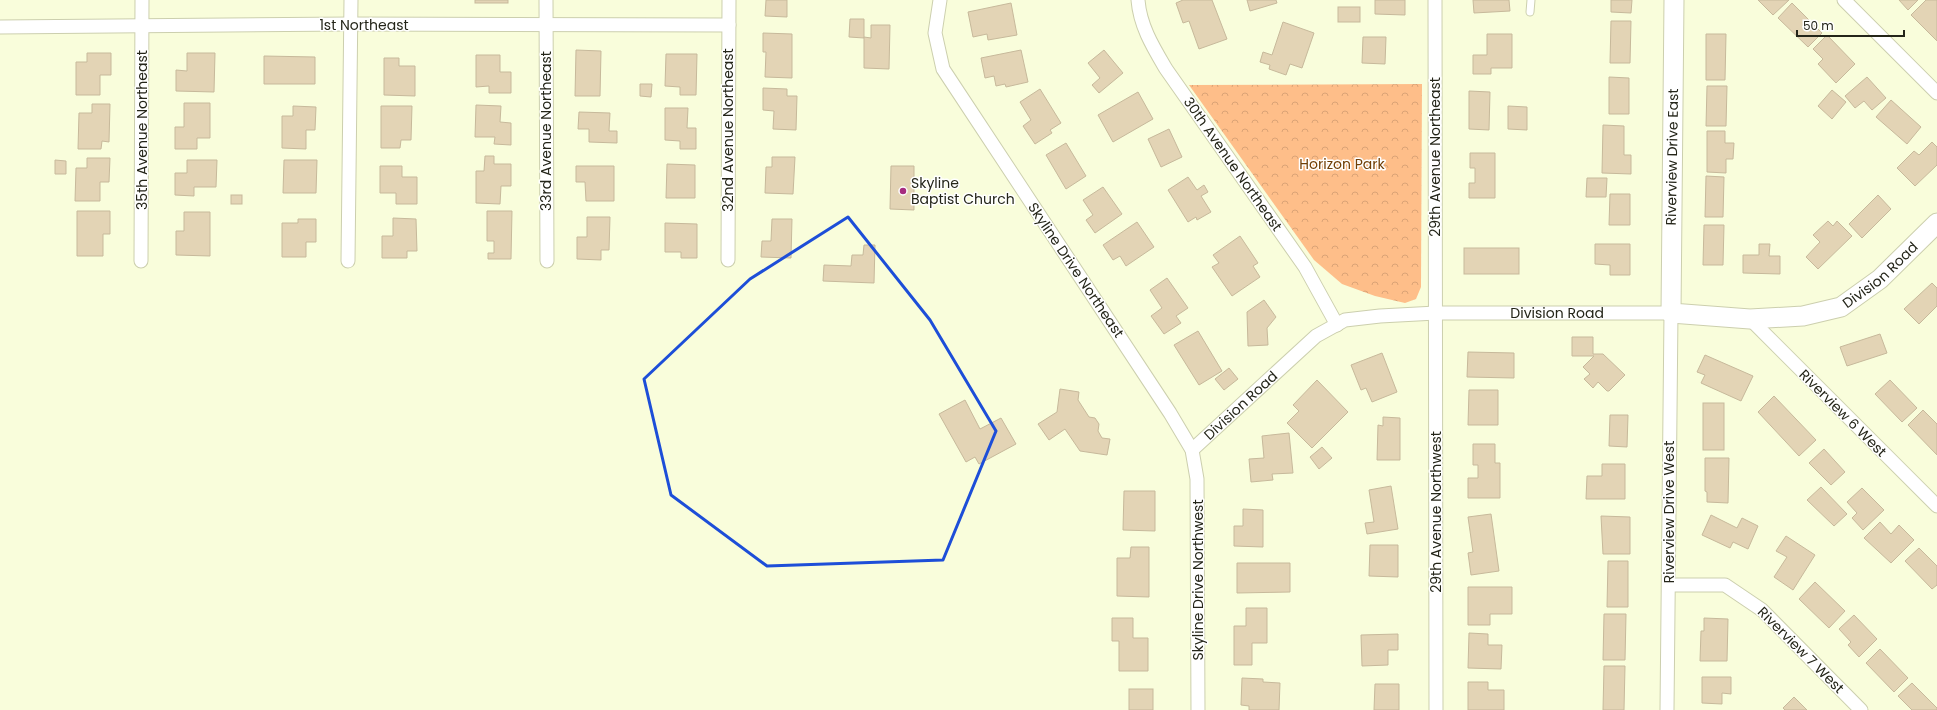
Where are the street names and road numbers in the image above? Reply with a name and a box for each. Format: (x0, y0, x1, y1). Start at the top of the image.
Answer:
street label: 1st Northeast (319, 15, 409, 35)
street label: 32nd Avenue Northeast (718, 48, 738, 212)
street label: 35th Avenue Northeast (132, 50, 152, 210)
street label: 33rd Avenue Northeast (536, 51, 556, 211)
street label: 29th Avenue Northeast (1425, 77, 1445, 237)
street label: Riverview Drive East (1661, 88, 1683, 226)
street label: 30th Avenue Northeast (1179, 93, 1287, 235)
street label: Skyline Drive Northeast (1023, 198, 1129, 342)
street label: Division Road (1838, 237, 1922, 313)
street label: Division Road (1510, 303, 1604, 323)
street label: Riverview 6 West (1795, 365, 1891, 461)
street label: Division Road (1199, 366, 1282, 444)
street label: 29th Avenue Northwest (1426, 431, 1446, 593)
street label: Riverview Drive West (1659, 441, 1679, 583)
street label: Skyline Drive Northwest (1188, 499, 1208, 661)
street label: Riverview 7 West (1753, 602, 1849, 698)

